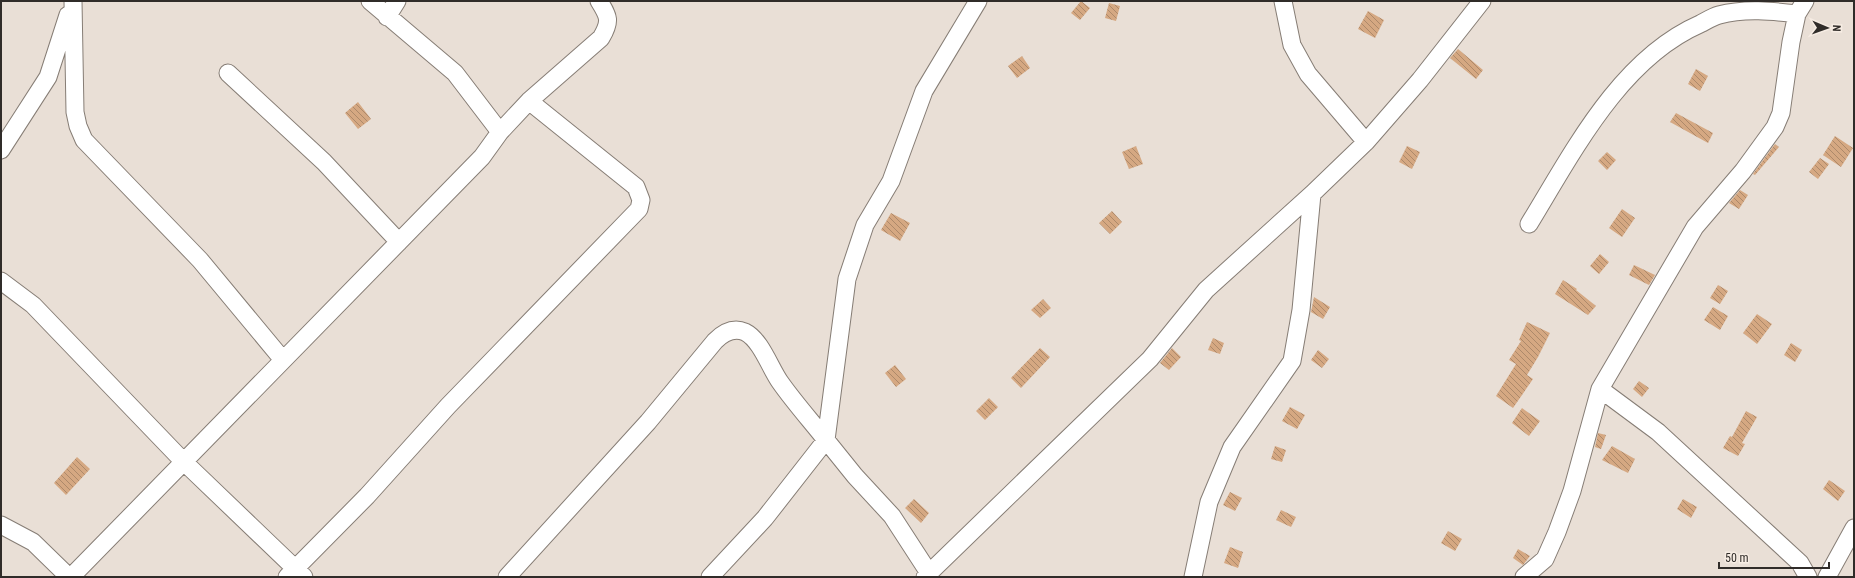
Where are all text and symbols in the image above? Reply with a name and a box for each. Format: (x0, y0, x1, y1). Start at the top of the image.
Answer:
north arrow (1807, 8, 1847, 48)
text: N (1830, 25, 1843, 32)
scale bar (1719, 544, 1829, 570)
text: 50 m (1725, 551, 1749, 565)

